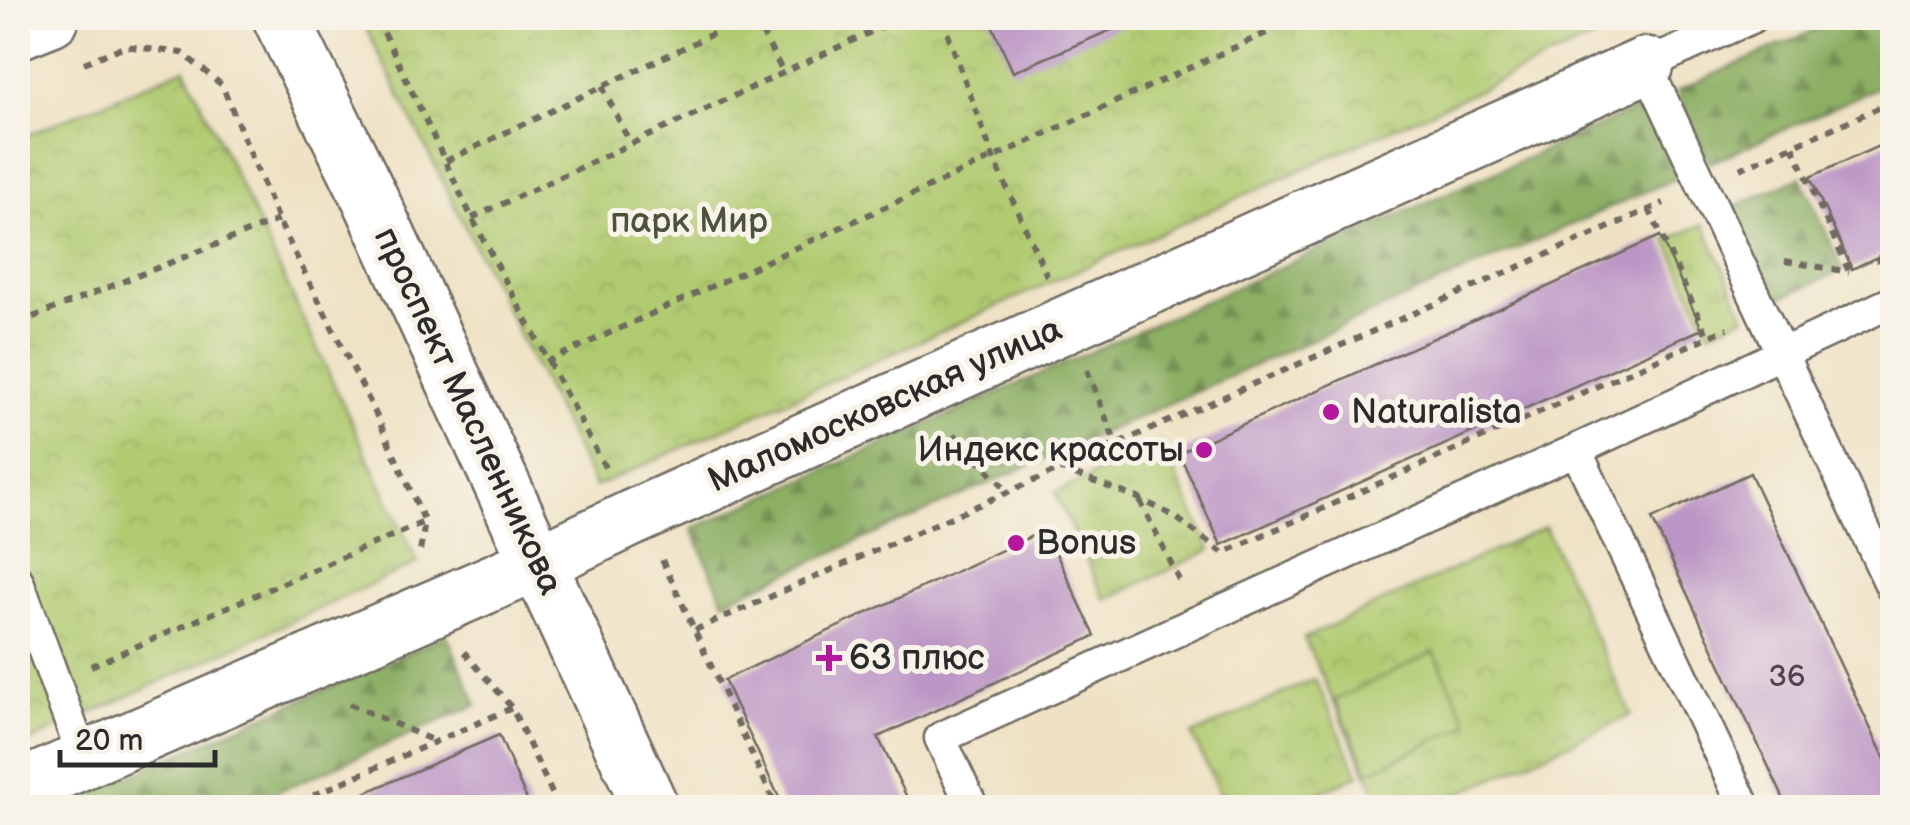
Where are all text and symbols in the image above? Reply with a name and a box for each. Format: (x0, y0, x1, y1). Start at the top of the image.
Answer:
park label: парк Мир (610, 200, 768, 243)
street label: проспект Масленникова (364, 220, 572, 602)
street label: Маломосковская улица (701, 307, 1069, 502)
place label: Naturalista (1351, 391, 1522, 434)
marker: Naturalista (1320, 401, 1342, 423)
place label: Индекс красоты (918, 429, 1184, 472)
marker: Индекс красоты (1193, 439, 1215, 461)
place label: Bonus (1036, 522, 1136, 565)
marker: Bonus (1005, 532, 1027, 554)
place label: 63 плюс (849, 637, 985, 680)
marker: 63 плюс (818, 647, 840, 669)
house number: 36 (1769, 659, 1805, 695)
scale bar (60, 705, 215, 767)
text: 20 m (75, 723, 143, 759)

